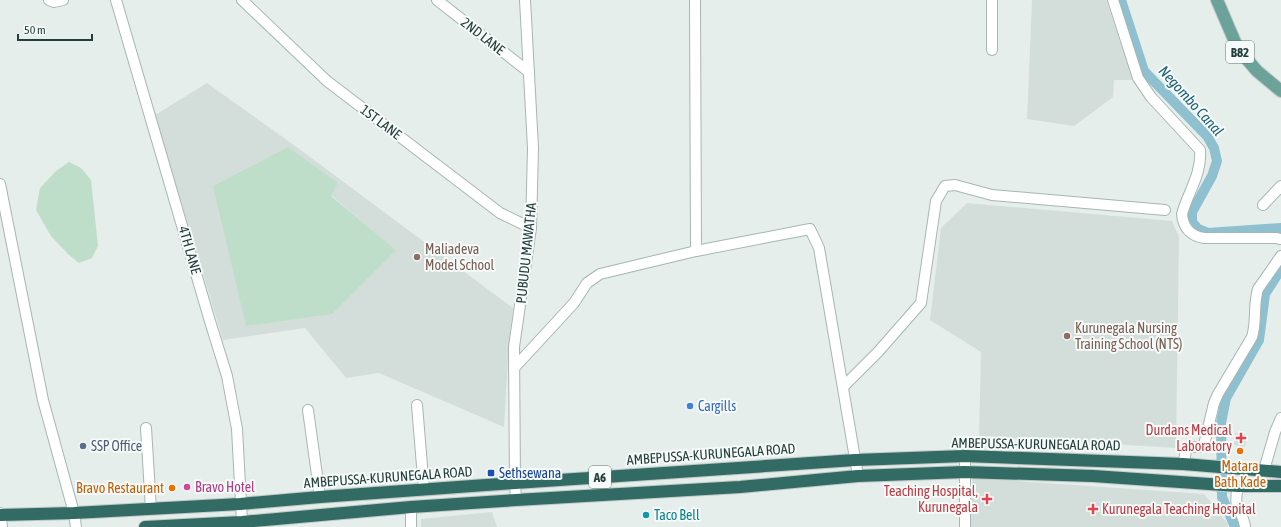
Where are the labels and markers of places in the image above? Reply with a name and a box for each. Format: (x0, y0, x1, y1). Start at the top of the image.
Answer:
place label: Maliadeva Model School (425, 241, 495, 273)
marker: Maliadeva Model School (412, 252, 422, 262)
place label: Kurunegala Nursing Training School (NTS) (1075, 320, 1182, 352)
marker: Kurunegala Nursing Training School (NTS) (1062, 331, 1072, 341)
place label: Cargills (698, 398, 736, 414)
marker: Cargills (685, 401, 695, 411)
place label: Durdans Medical Laboratory (1146, 422, 1232, 454)
marker: Durdans Medical Laboratory (1235, 432, 1247, 444)
place label: SSP Office (91, 438, 142, 454)
marker: SSP Office (78, 441, 88, 451)
marker: Matara Bath Kade (1235, 446, 1245, 456)
place label: Matara Bath Kade (1214, 458, 1266, 490)
place label: Sethsewana (499, 465, 561, 481)
marker: Sethsewana (486, 468, 496, 478)
place label: Bravo Hotel (195, 479, 255, 495)
place label: Bravo Restaurant (76, 480, 164, 496)
marker: Bravo Hotel (182, 482, 192, 492)
marker: Bravo Restaurant (167, 483, 177, 493)
place label: Teaching Hospital, Kurunegala (884, 483, 978, 515)
marker: Teaching Hospital, Kurunegala (981, 493, 993, 505)
place label: Kurunegala Teaching Hospital (1102, 501, 1256, 517)
marker: Kurunegala Teaching Hospital (1087, 503, 1099, 515)
place label: Taco Bell (654, 507, 700, 523)
marker: Taco Bell (641, 510, 651, 520)

